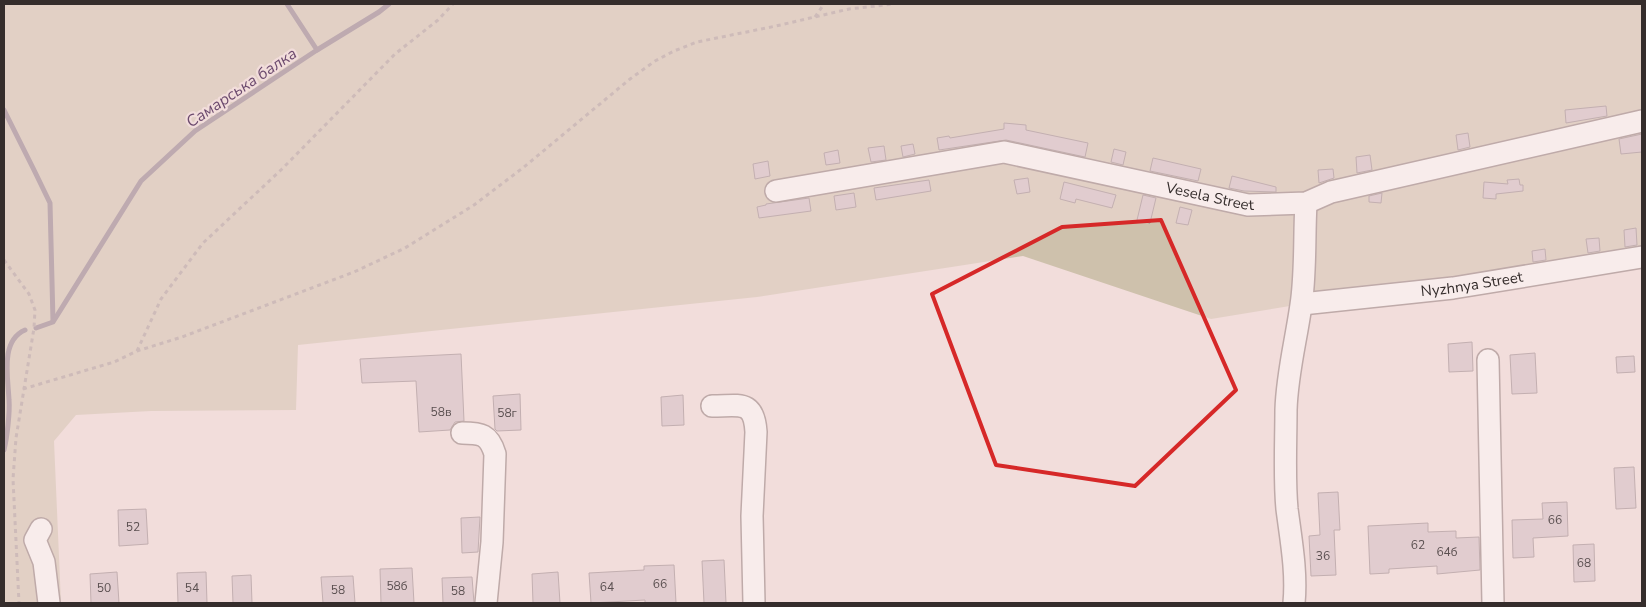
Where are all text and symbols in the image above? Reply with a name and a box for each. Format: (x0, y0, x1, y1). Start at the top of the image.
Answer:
water label: Самарська балка (182, 43, 301, 133)
street label: Vesela Street (1163, 177, 1255, 215)
street label: Nyzhnya Street (1420, 267, 1525, 301)
house number: 58в (431, 404, 452, 420)
house number: 58г (497, 405, 518, 421)
house number: 66 (1548, 512, 1562, 528)
house number: 52 (126, 519, 140, 535)
house number: 62 (1411, 537, 1425, 553)
house number: 64б (1436, 544, 1458, 560)
house number: 36 (1316, 548, 1330, 564)
house number: 68 (1577, 555, 1591, 571)
house number: 66 (653, 576, 667, 592)
house number: 58б (386, 578, 408, 594)
house number: 64 (600, 579, 614, 595)
house number: 50 (97, 580, 111, 596)
house number: 54 (185, 580, 199, 596)
house number: 58 (331, 582, 345, 598)
house number: 58 (451, 583, 465, 599)

